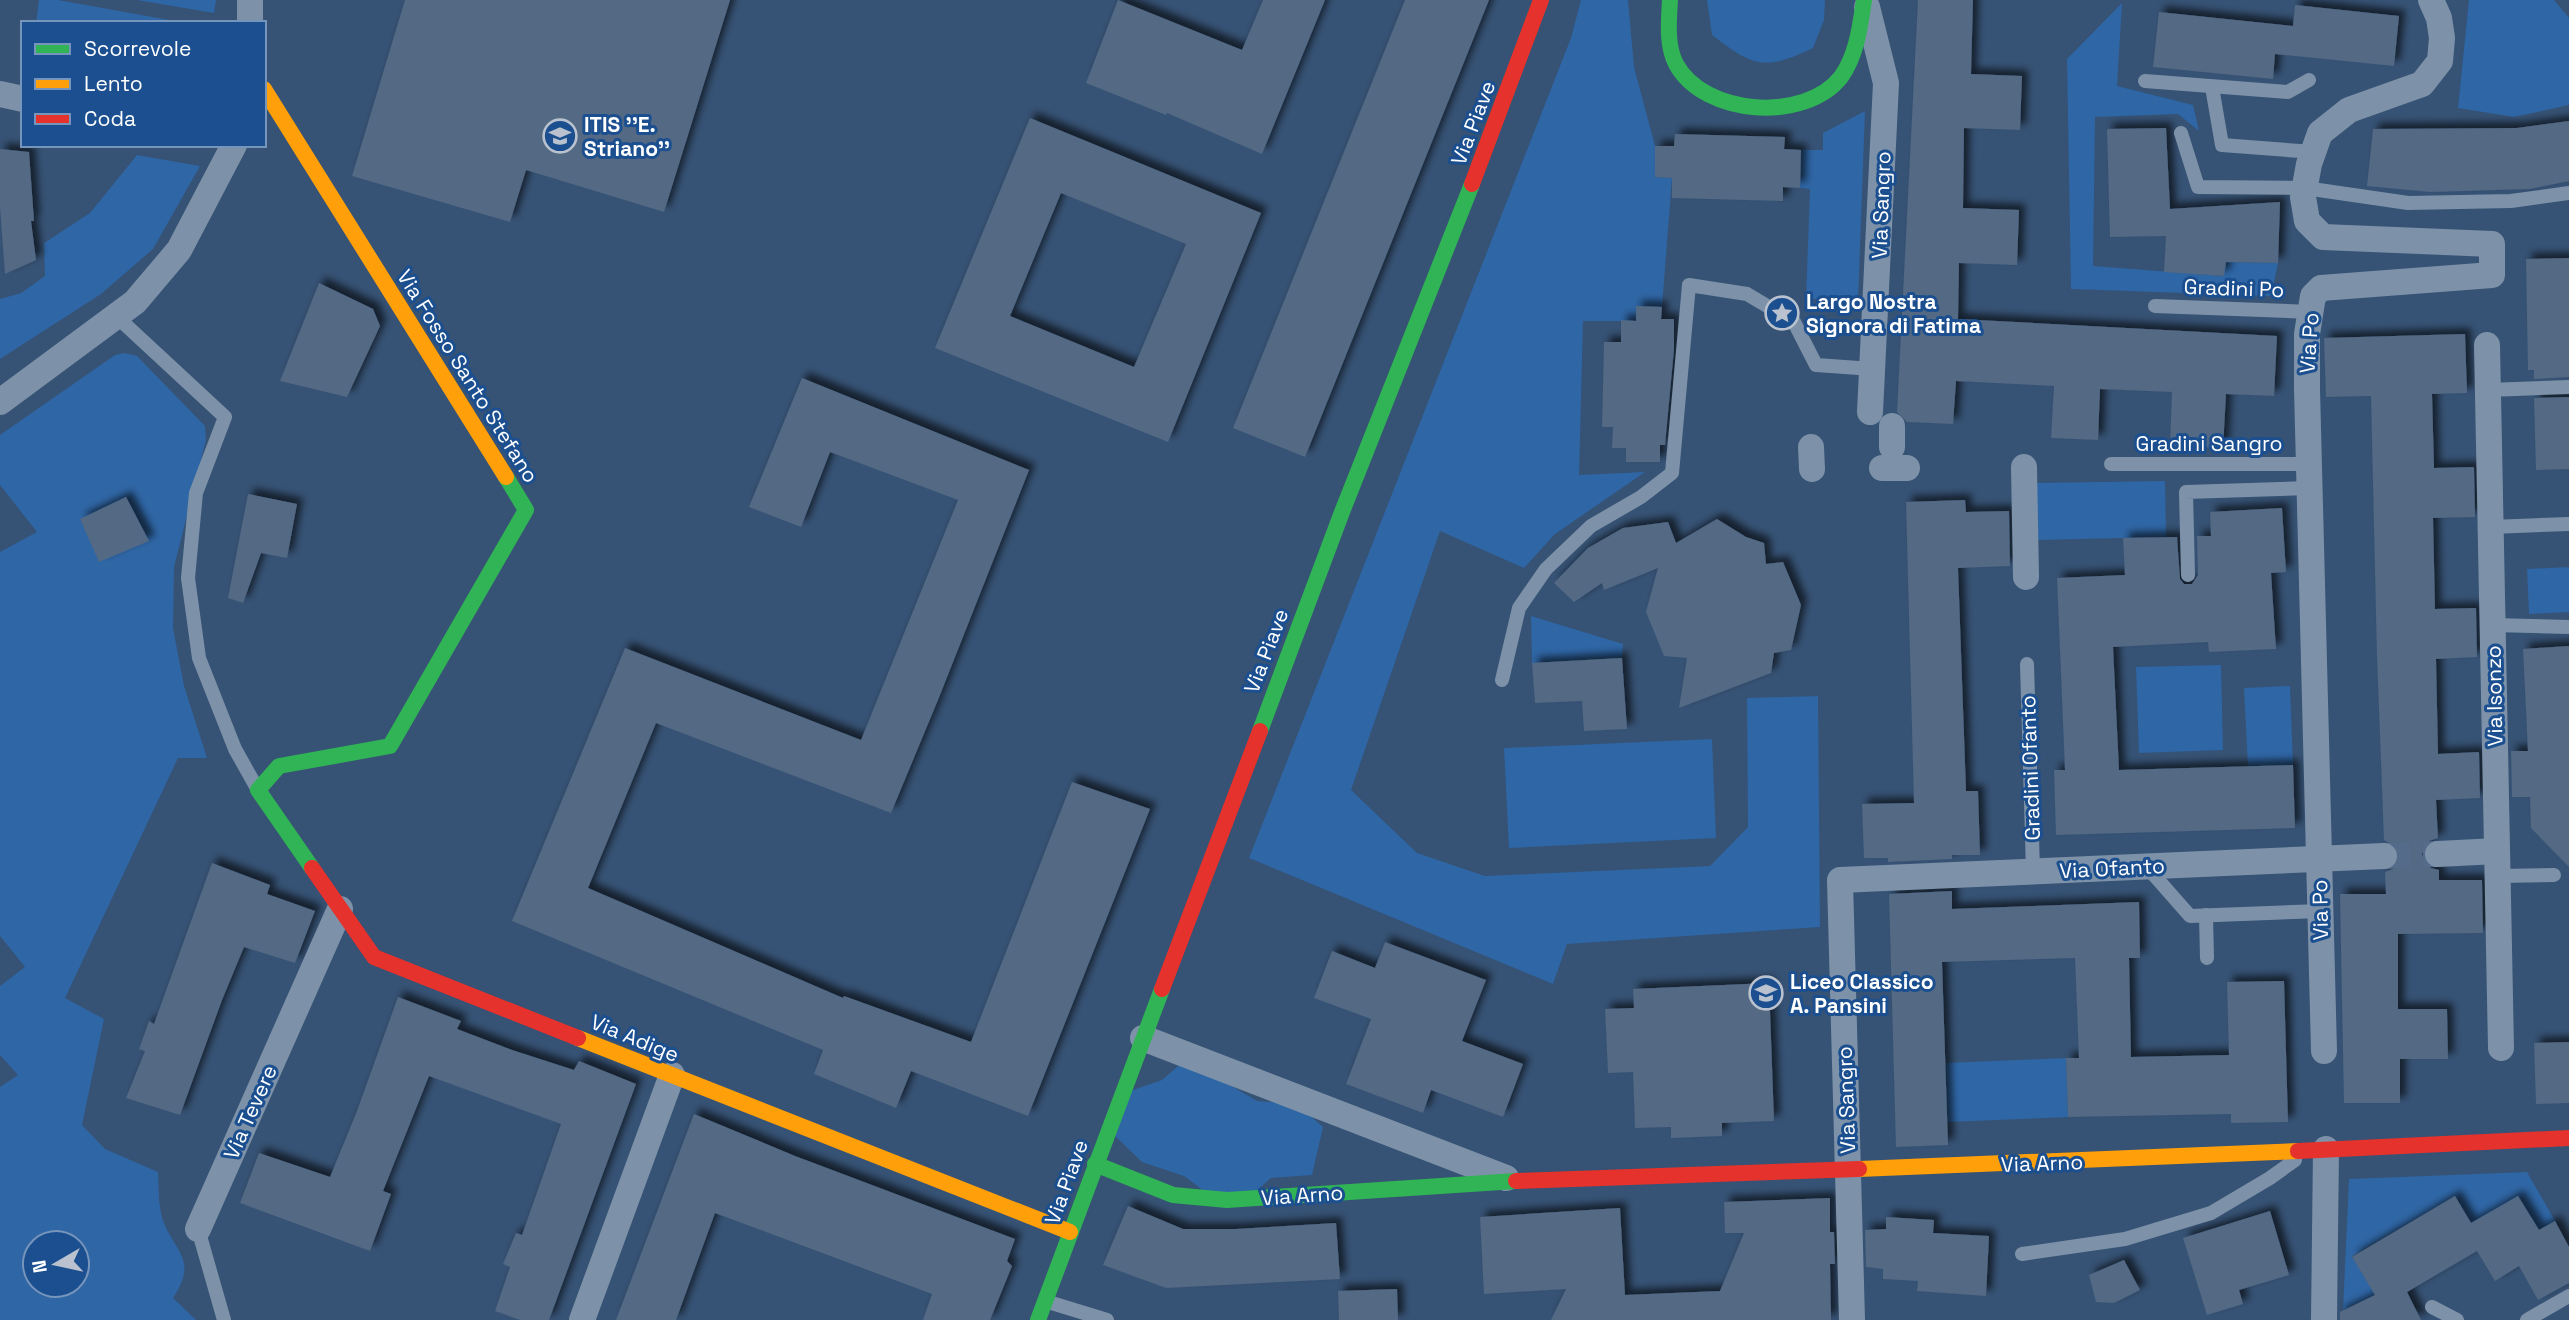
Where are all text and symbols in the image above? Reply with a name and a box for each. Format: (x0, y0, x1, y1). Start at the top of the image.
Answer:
legend (21, 21, 266, 147)
text: Scorrevole (84, 35, 191, 62)
text: Lento (84, 70, 143, 97)
street label: Via Piave (1445, 77, 1501, 169)
text: Coda (84, 105, 136, 132)
place label: ITIS ''E. Striano'' (584, 111, 670, 162)
school or university icon: ITIS ''E. Striano'' (541, 117, 579, 155)
street label: Via Sangro (1866, 151, 1896, 259)
street label: Via Fosso Santo Stefano (391, 264, 545, 488)
street label: Gradini Po (2183, 273, 2285, 303)
place label: Largo Nostra Signora di Fatima (1806, 288, 1981, 339)
place icon: Largo Nostra Signora di Fatima (1763, 294, 1801, 332)
street label: Via Po (2293, 312, 2325, 374)
street label: Gradini Sangro (2135, 430, 2283, 457)
street label: Via Piave (1238, 605, 1294, 697)
street label: Via Isonzo (2480, 645, 2508, 747)
street label: Gradini Ofanto (2014, 695, 2046, 841)
street label: Via Ofanto (2059, 852, 2165, 884)
street label: Via Po (2306, 879, 2334, 941)
place label: Liceo Classico A. Pansini (1790, 968, 1934, 1019)
school or university icon: Liceo Classico A. Pansini (1747, 974, 1785, 1012)
street label: Via Adige (587, 1008, 683, 1068)
street label: Via Sangro (1831, 1046, 1861, 1154)
street label: Via Tevere (217, 1061, 283, 1163)
street label: Via Piave (1038, 1136, 1094, 1228)
street label: Via Arno (2000, 1148, 2084, 1178)
street label: Via Arno (1260, 1179, 1344, 1211)
north arrow (21, 1229, 91, 1299)
text: N (26, 1258, 53, 1275)

